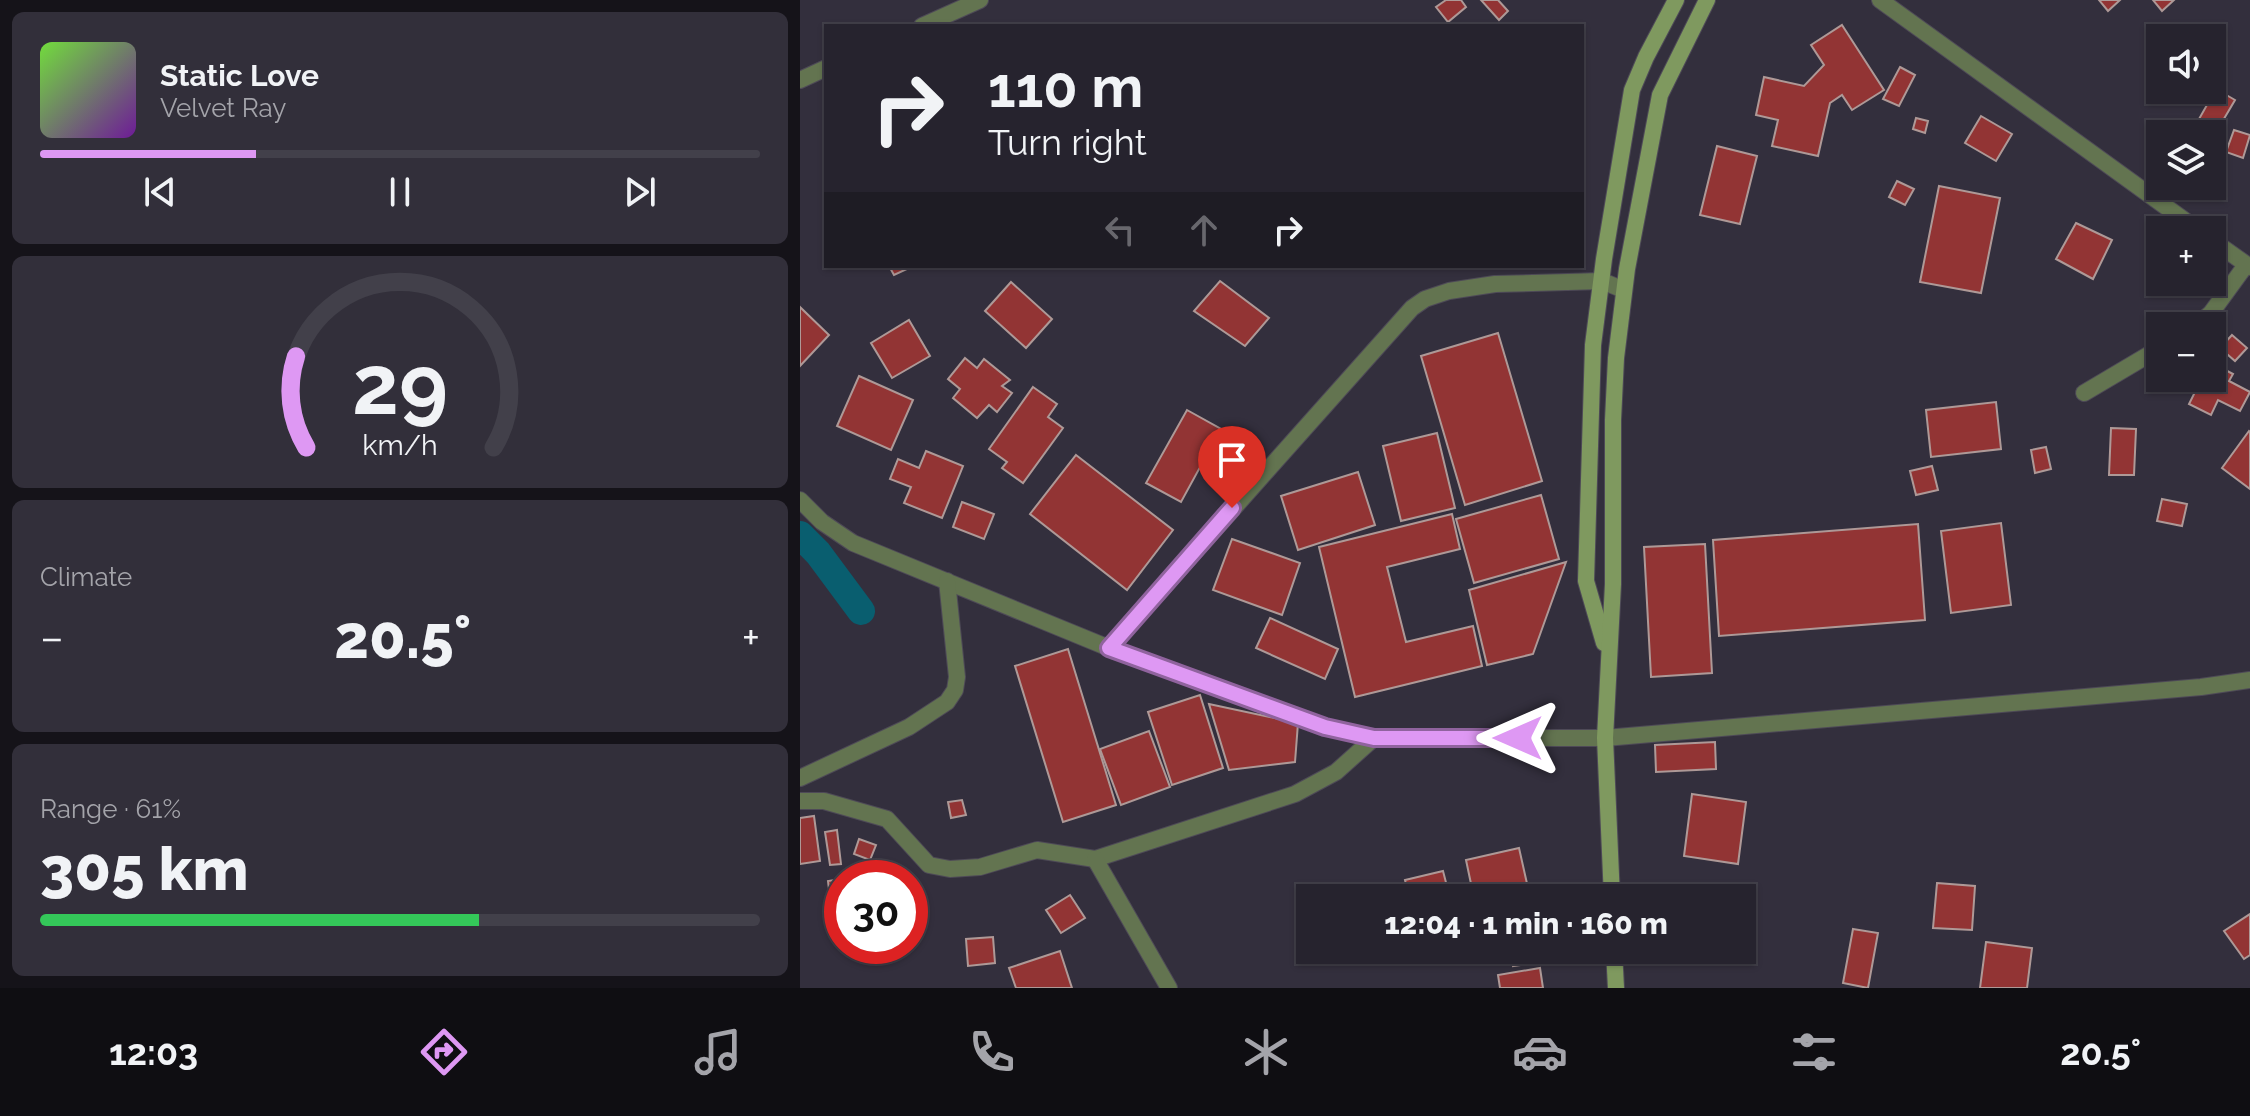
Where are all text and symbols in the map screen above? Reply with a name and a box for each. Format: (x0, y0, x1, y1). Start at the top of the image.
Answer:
map controls (2146, 24, 2226, 392)
button: sound (2146, 24, 2226, 104)
text: 110 m (988, 54, 1143, 120)
icon: right (856, 56, 960, 160)
text: Static Love (160, 58, 319, 93)
text: Velvet Ray (160, 93, 286, 123)
button: layers (2146, 120, 2226, 200)
text: Turn right (988, 121, 1147, 163)
icon: previous (138, 170, 182, 214)
icon: pause (378, 170, 422, 214)
icon: next (618, 170, 662, 214)
icon: left (1098, 208, 1142, 252)
icon: ahead (1182, 208, 1226, 252)
icon: right (1266, 208, 1310, 252)
button: + (2146, 216, 2226, 296)
button: − (2146, 312, 2226, 392)
text: 29 (352, 336, 448, 433)
pin (1198, 426, 1266, 508)
text: km/h (362, 428, 438, 462)
icon: arrive (1210, 438, 1254, 482)
text: Climate (40, 562, 132, 592)
text: 20.5° (334, 602, 471, 672)
text: − (40, 612, 64, 663)
text: + (742, 612, 760, 663)
position arrow (1476, 696, 1560, 780)
text: Range · 61% (40, 794, 181, 824)
text: 305 km (40, 834, 249, 904)
speed limit sign: 30 (824, 860, 928, 964)
text: 12:04 · 1 min · 160 m (1384, 906, 1668, 941)
icon: directions (416, 1024, 472, 1080)
icon: music (690, 1024, 746, 1080)
icon: phone (964, 1024, 1020, 1080)
icon: climate (1238, 1024, 1294, 1080)
icon: car (1512, 1024, 1568, 1080)
icon: filters (1786, 1024, 1842, 1080)
text: 12:03 (109, 1031, 198, 1073)
text: 20.5° (2060, 1031, 2141, 1073)

